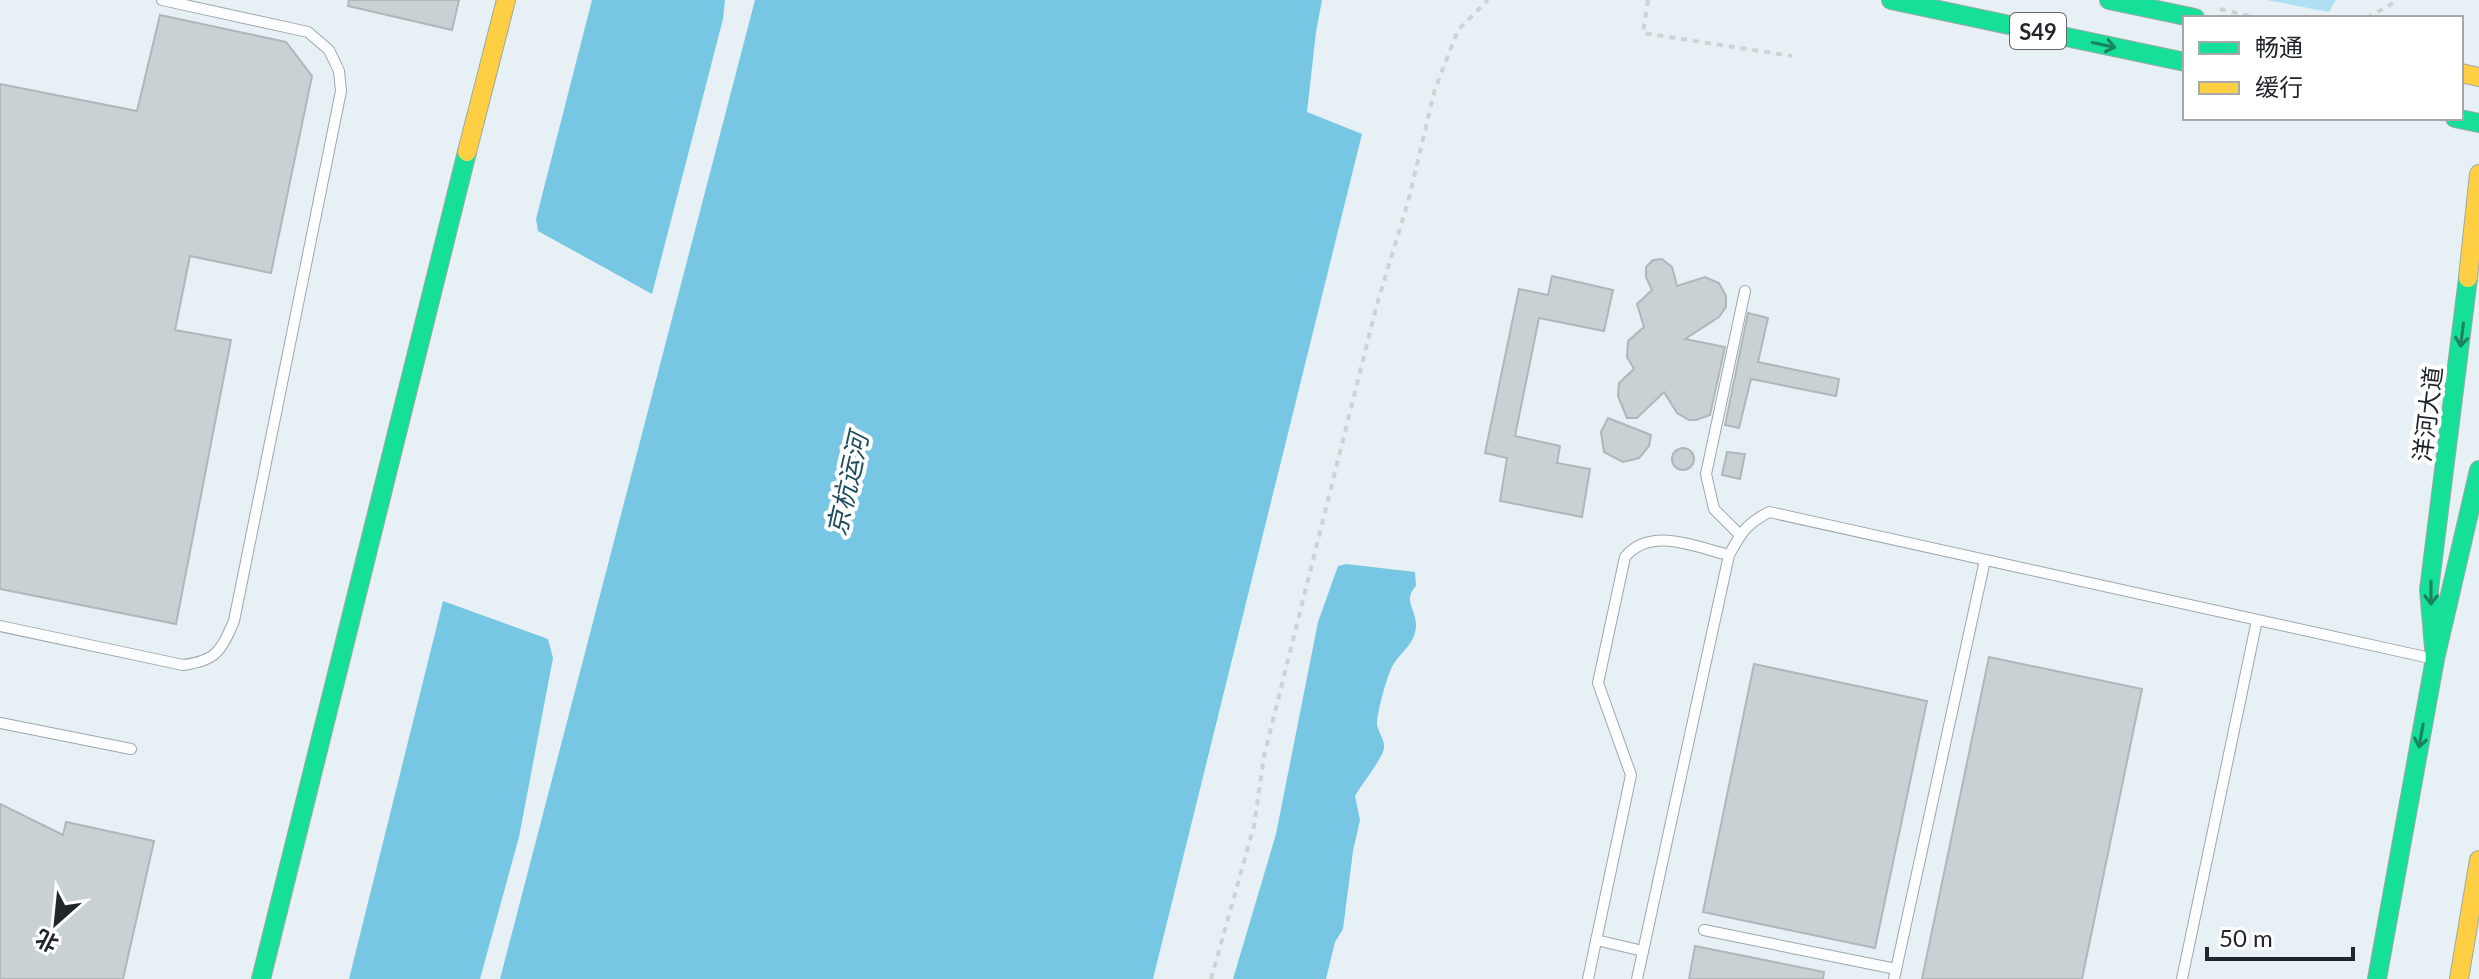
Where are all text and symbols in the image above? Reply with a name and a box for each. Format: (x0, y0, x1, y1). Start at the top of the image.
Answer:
road number: S49 (2010, 13, 2066, 49)
legend (2183, 16, 2463, 120)
text: 畅通 (2255, 32, 2303, 61)
one-way arrow (2091, 38, 2117, 53)
text: 缓行 (2255, 72, 2303, 101)
one-way arrow (2454, 321, 2469, 348)
street label: 洋河大道 (2407, 365, 2447, 463)
water label: 京杭运河 (820, 425, 875, 538)
one-way arrow (2423, 579, 2439, 606)
one-way arrow (2413, 723, 2428, 748)
north arrow (16, 883, 96, 963)
scale bar (2207, 911, 2353, 961)
text: 50 m (2219, 923, 2273, 952)
text: 北 (31, 924, 63, 958)

